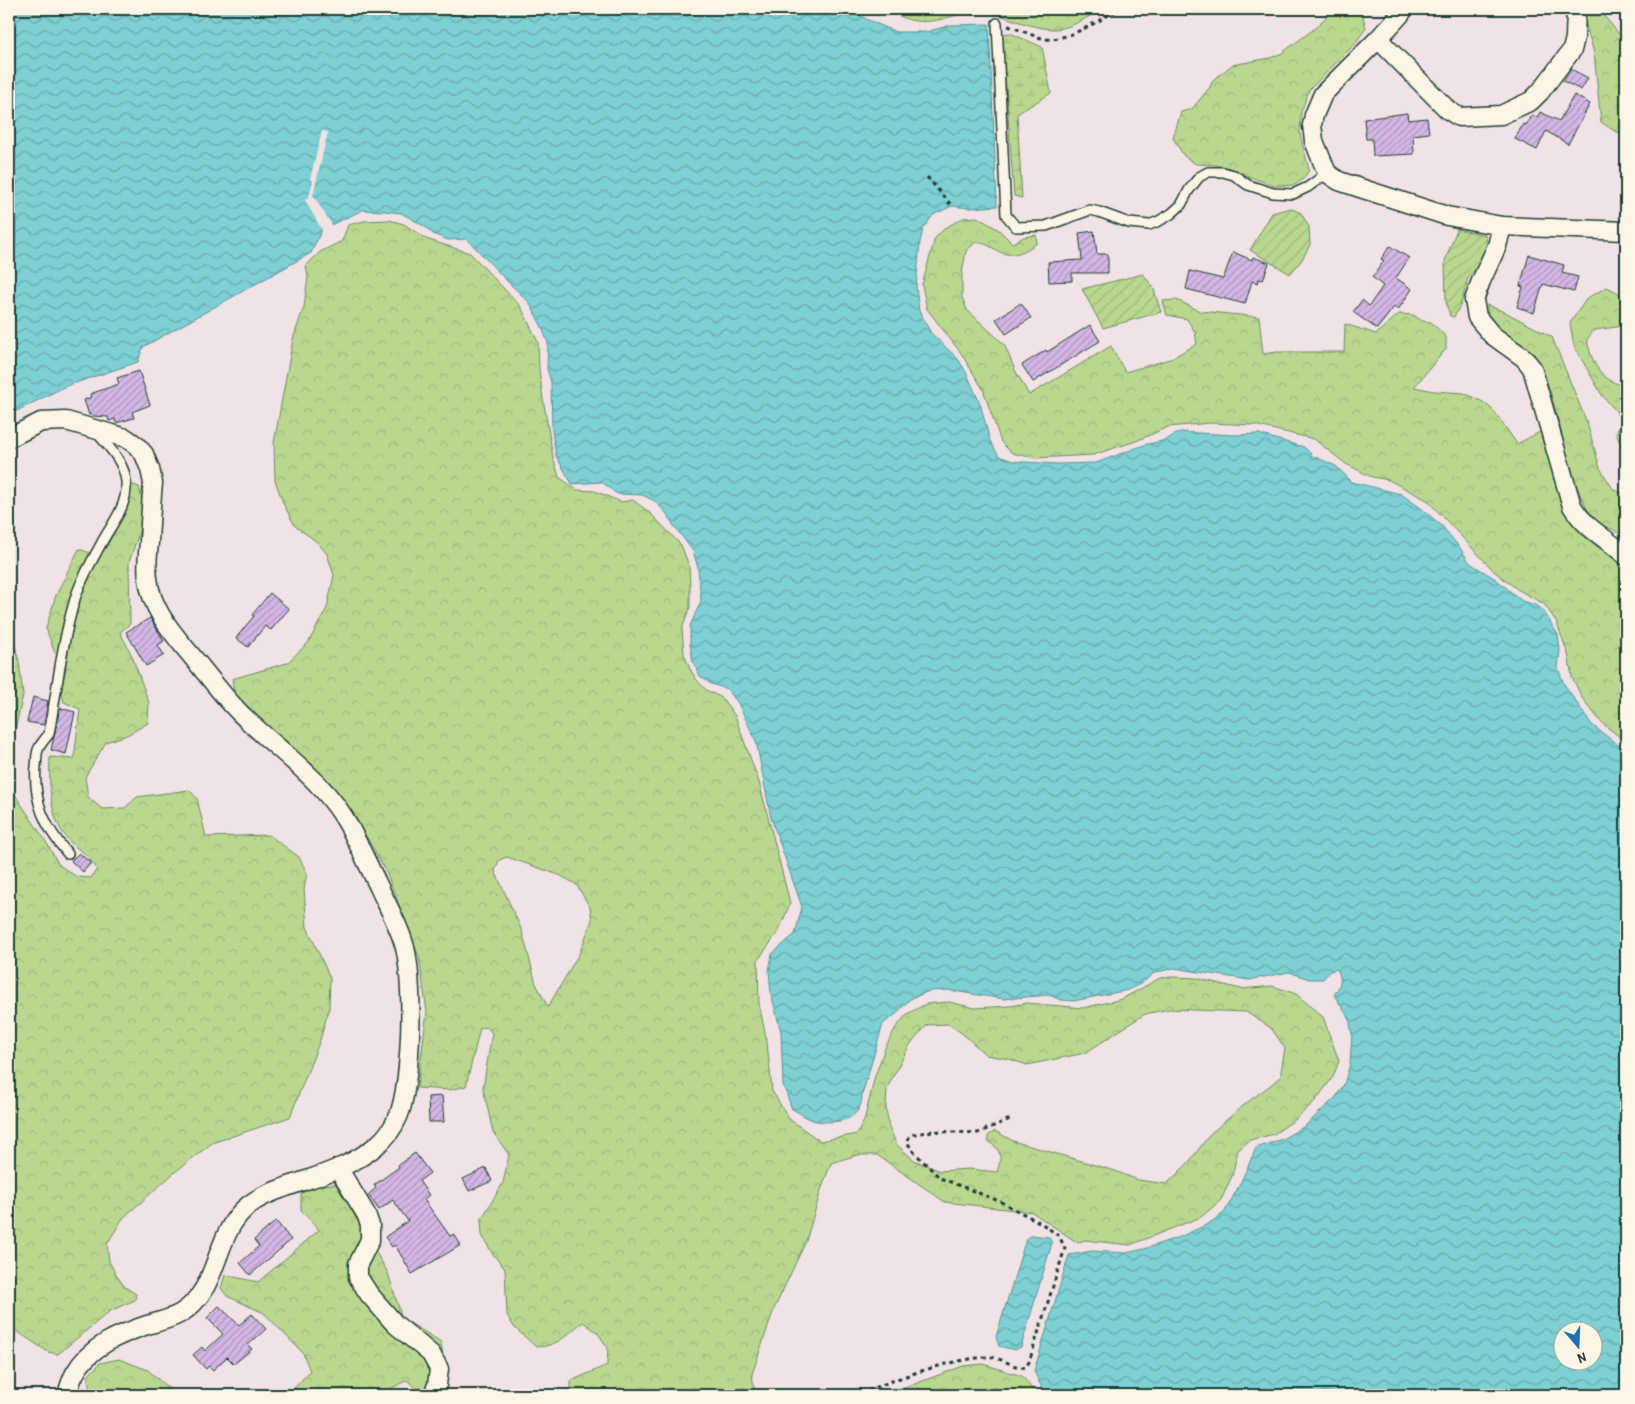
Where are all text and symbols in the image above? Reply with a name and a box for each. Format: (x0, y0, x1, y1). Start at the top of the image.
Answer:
north arrow (1552, 1322, 1602, 1372)
text: N (1575, 1349, 1589, 1369)

